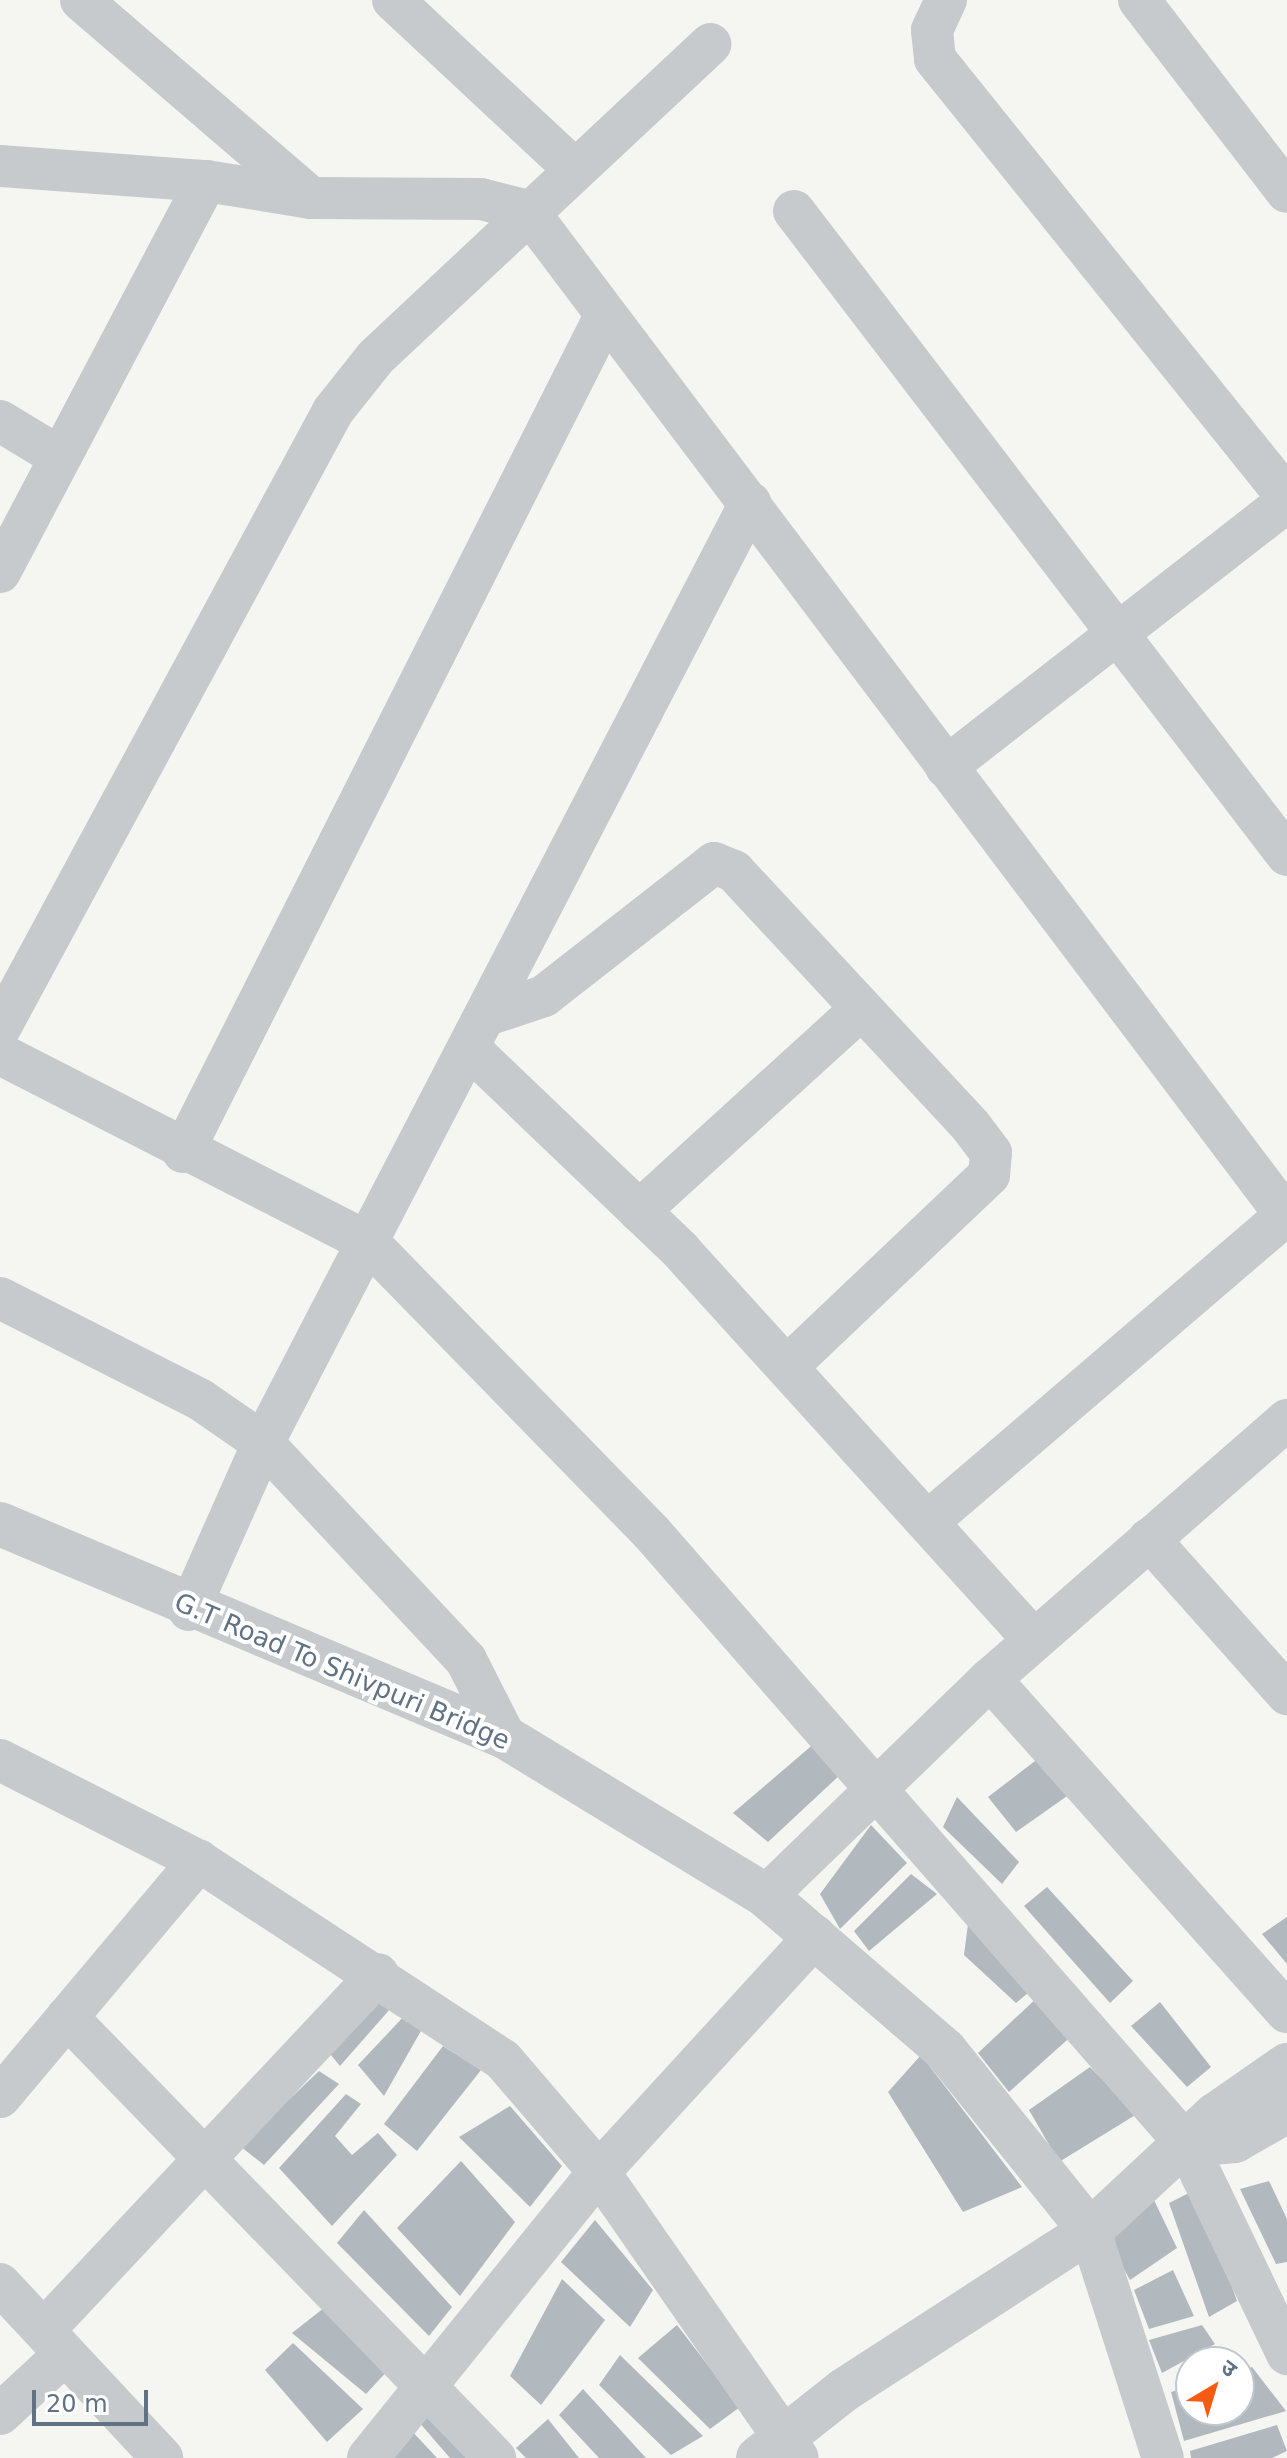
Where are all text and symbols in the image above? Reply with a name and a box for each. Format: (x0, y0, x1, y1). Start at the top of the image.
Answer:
street label: G.T Road To Shivpuri Bridge (170, 1587, 514, 1757)
north arrow (1175, 2346, 1255, 2426)
text: उ (1216, 2354, 1242, 2382)
scale bar (36, 2374, 152, 2424)
text: 20 m (46, 2390, 108, 2418)

